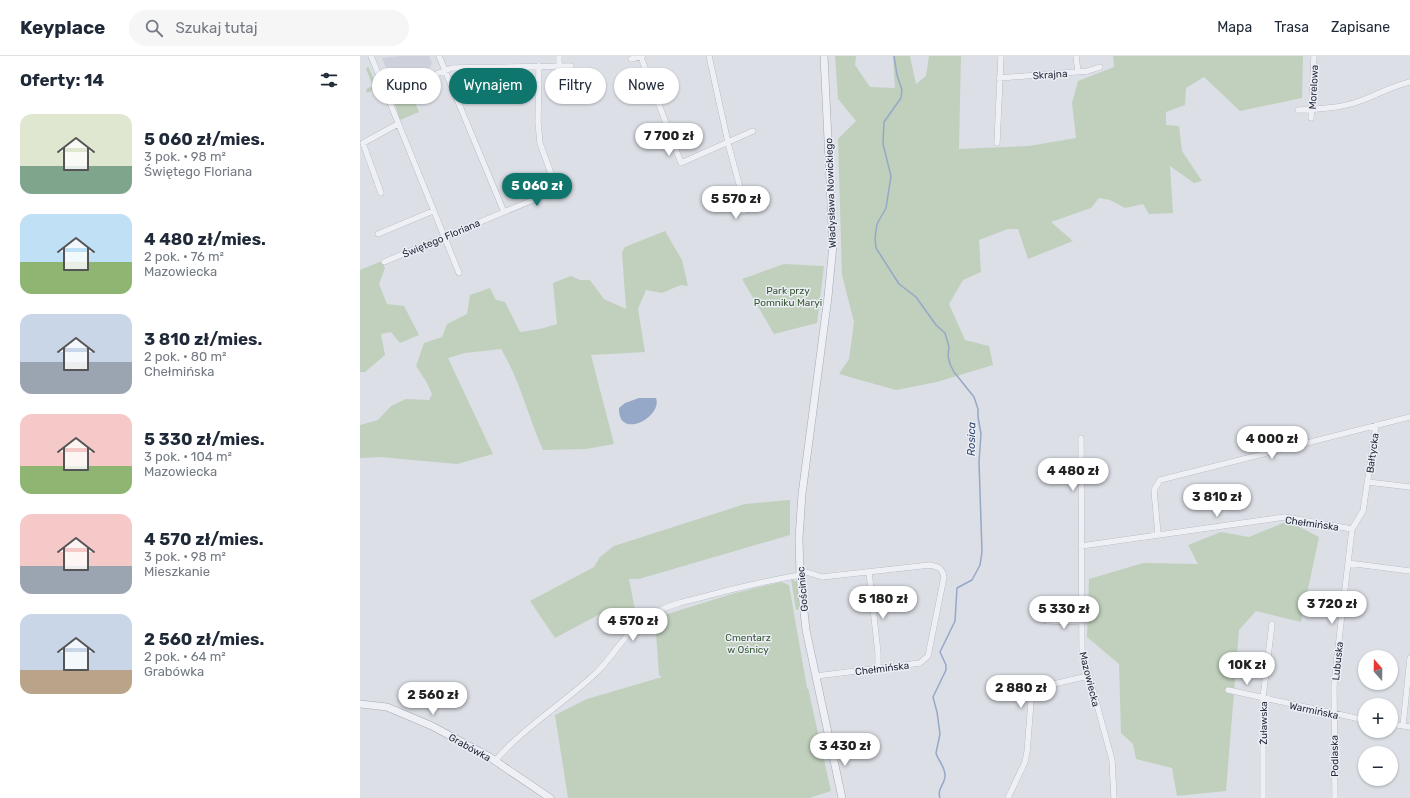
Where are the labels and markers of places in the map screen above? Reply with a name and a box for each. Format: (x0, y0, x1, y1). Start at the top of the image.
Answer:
pin: 7 700 zł (628, 123, 710, 157)
pin: 5 060 zł (496, 173, 578, 207)
pin: 5 570 zł (695, 186, 777, 220)
pin: 4 000 zł (1231, 426, 1313, 460)
pin: 4 480 zł (1032, 458, 1114, 492)
pin: 3 810 zł (1176, 484, 1258, 518)
pin: 5 180 zł (842, 586, 924, 620)
pin: 3 720 zł (1291, 591, 1373, 625)
pin: 5 330 zł (1023, 596, 1105, 630)
pin: 4 570 zł (592, 608, 674, 642)
pin: 10K zł (1214, 652, 1280, 686)
pin: 2 880 zł (980, 675, 1062, 709)
pin: 2 560 zł (392, 682, 474, 716)
pin: 3 430 zł (804, 733, 886, 767)

